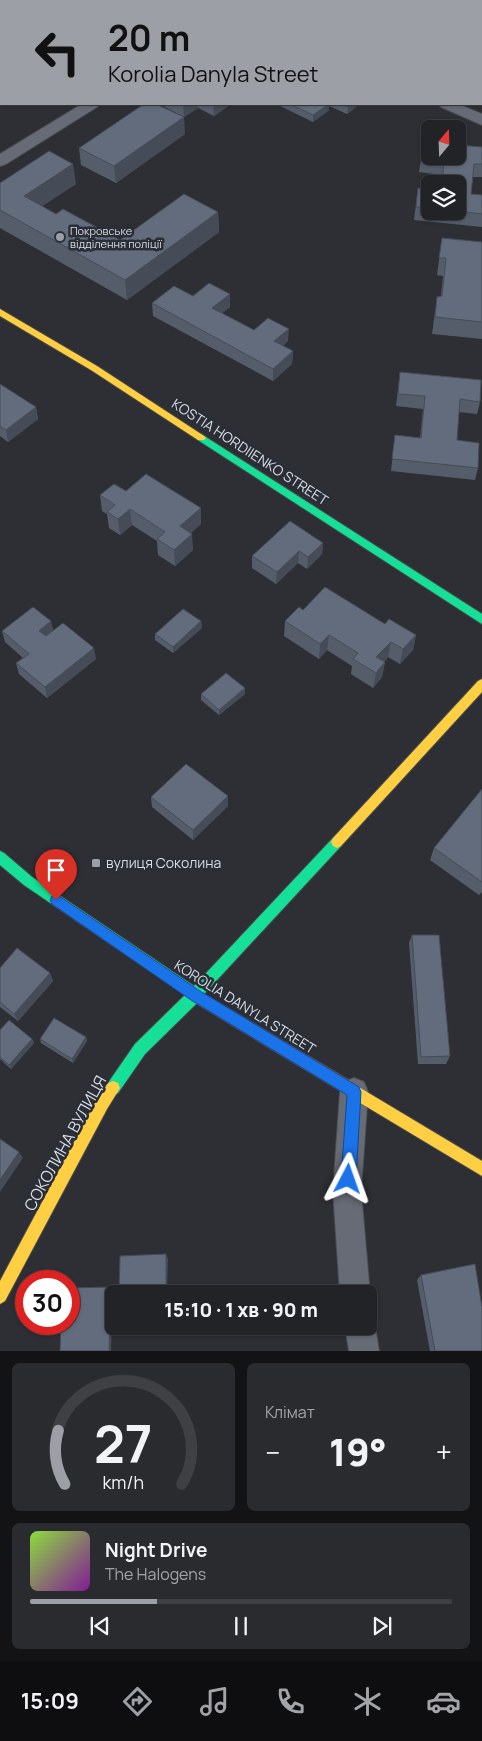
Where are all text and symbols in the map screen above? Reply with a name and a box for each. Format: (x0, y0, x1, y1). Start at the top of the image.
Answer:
text: 20 m (108, 14, 190, 62)
icon: left (25, 20, 90, 85)
text: Korolia Danyla Street (108, 59, 318, 89)
north arrow (421, 120, 466, 165)
map controls (421, 120, 466, 220)
button: layers (421, 175, 466, 220)
place label: Покровське відділення поліції (70, 223, 162, 251)
marker: Покровське відділення поліції (54, 231, 66, 243)
street label: KOSTIA HORDIIENKO STREET (168, 394, 333, 510)
pin (35, 849, 77, 900)
place label: вулиця Соколина (106, 853, 221, 872)
icon: arrive (42, 856, 70, 884)
marker: вулиця Соколина (90, 857, 102, 869)
street label: KOROLIA DANYLA STREET (171, 955, 320, 1058)
street label: СОКОЛИНА ВУЛИЦЯ (19, 1071, 111, 1215)
position arrow (321, 1152, 373, 1204)
speed limit sign: 30 (15, 1270, 80, 1335)
text: 15:10 · 1 хв · 90 m (164, 1297, 318, 1323)
text: Клімат (265, 1401, 315, 1423)
text: 27 (94, 1408, 153, 1479)
text: 19° (329, 1425, 387, 1477)
text: − (265, 1433, 280, 1471)
text: + (436, 1433, 452, 1471)
text: km/h (103, 1470, 144, 1494)
text: Night Drive (105, 1537, 207, 1563)
text: The Halogens (105, 1563, 206, 1585)
icon: previous (86, 1612, 114, 1640)
icon: pause (227, 1612, 255, 1640)
icon: next (368, 1612, 396, 1640)
icon: directions (120, 1684, 155, 1719)
icon: music (197, 1684, 232, 1719)
icon: phone (273, 1684, 308, 1719)
icon: climate (350, 1684, 385, 1719)
icon: car (426, 1684, 461, 1719)
text: 15:09 (21, 1686, 79, 1716)

